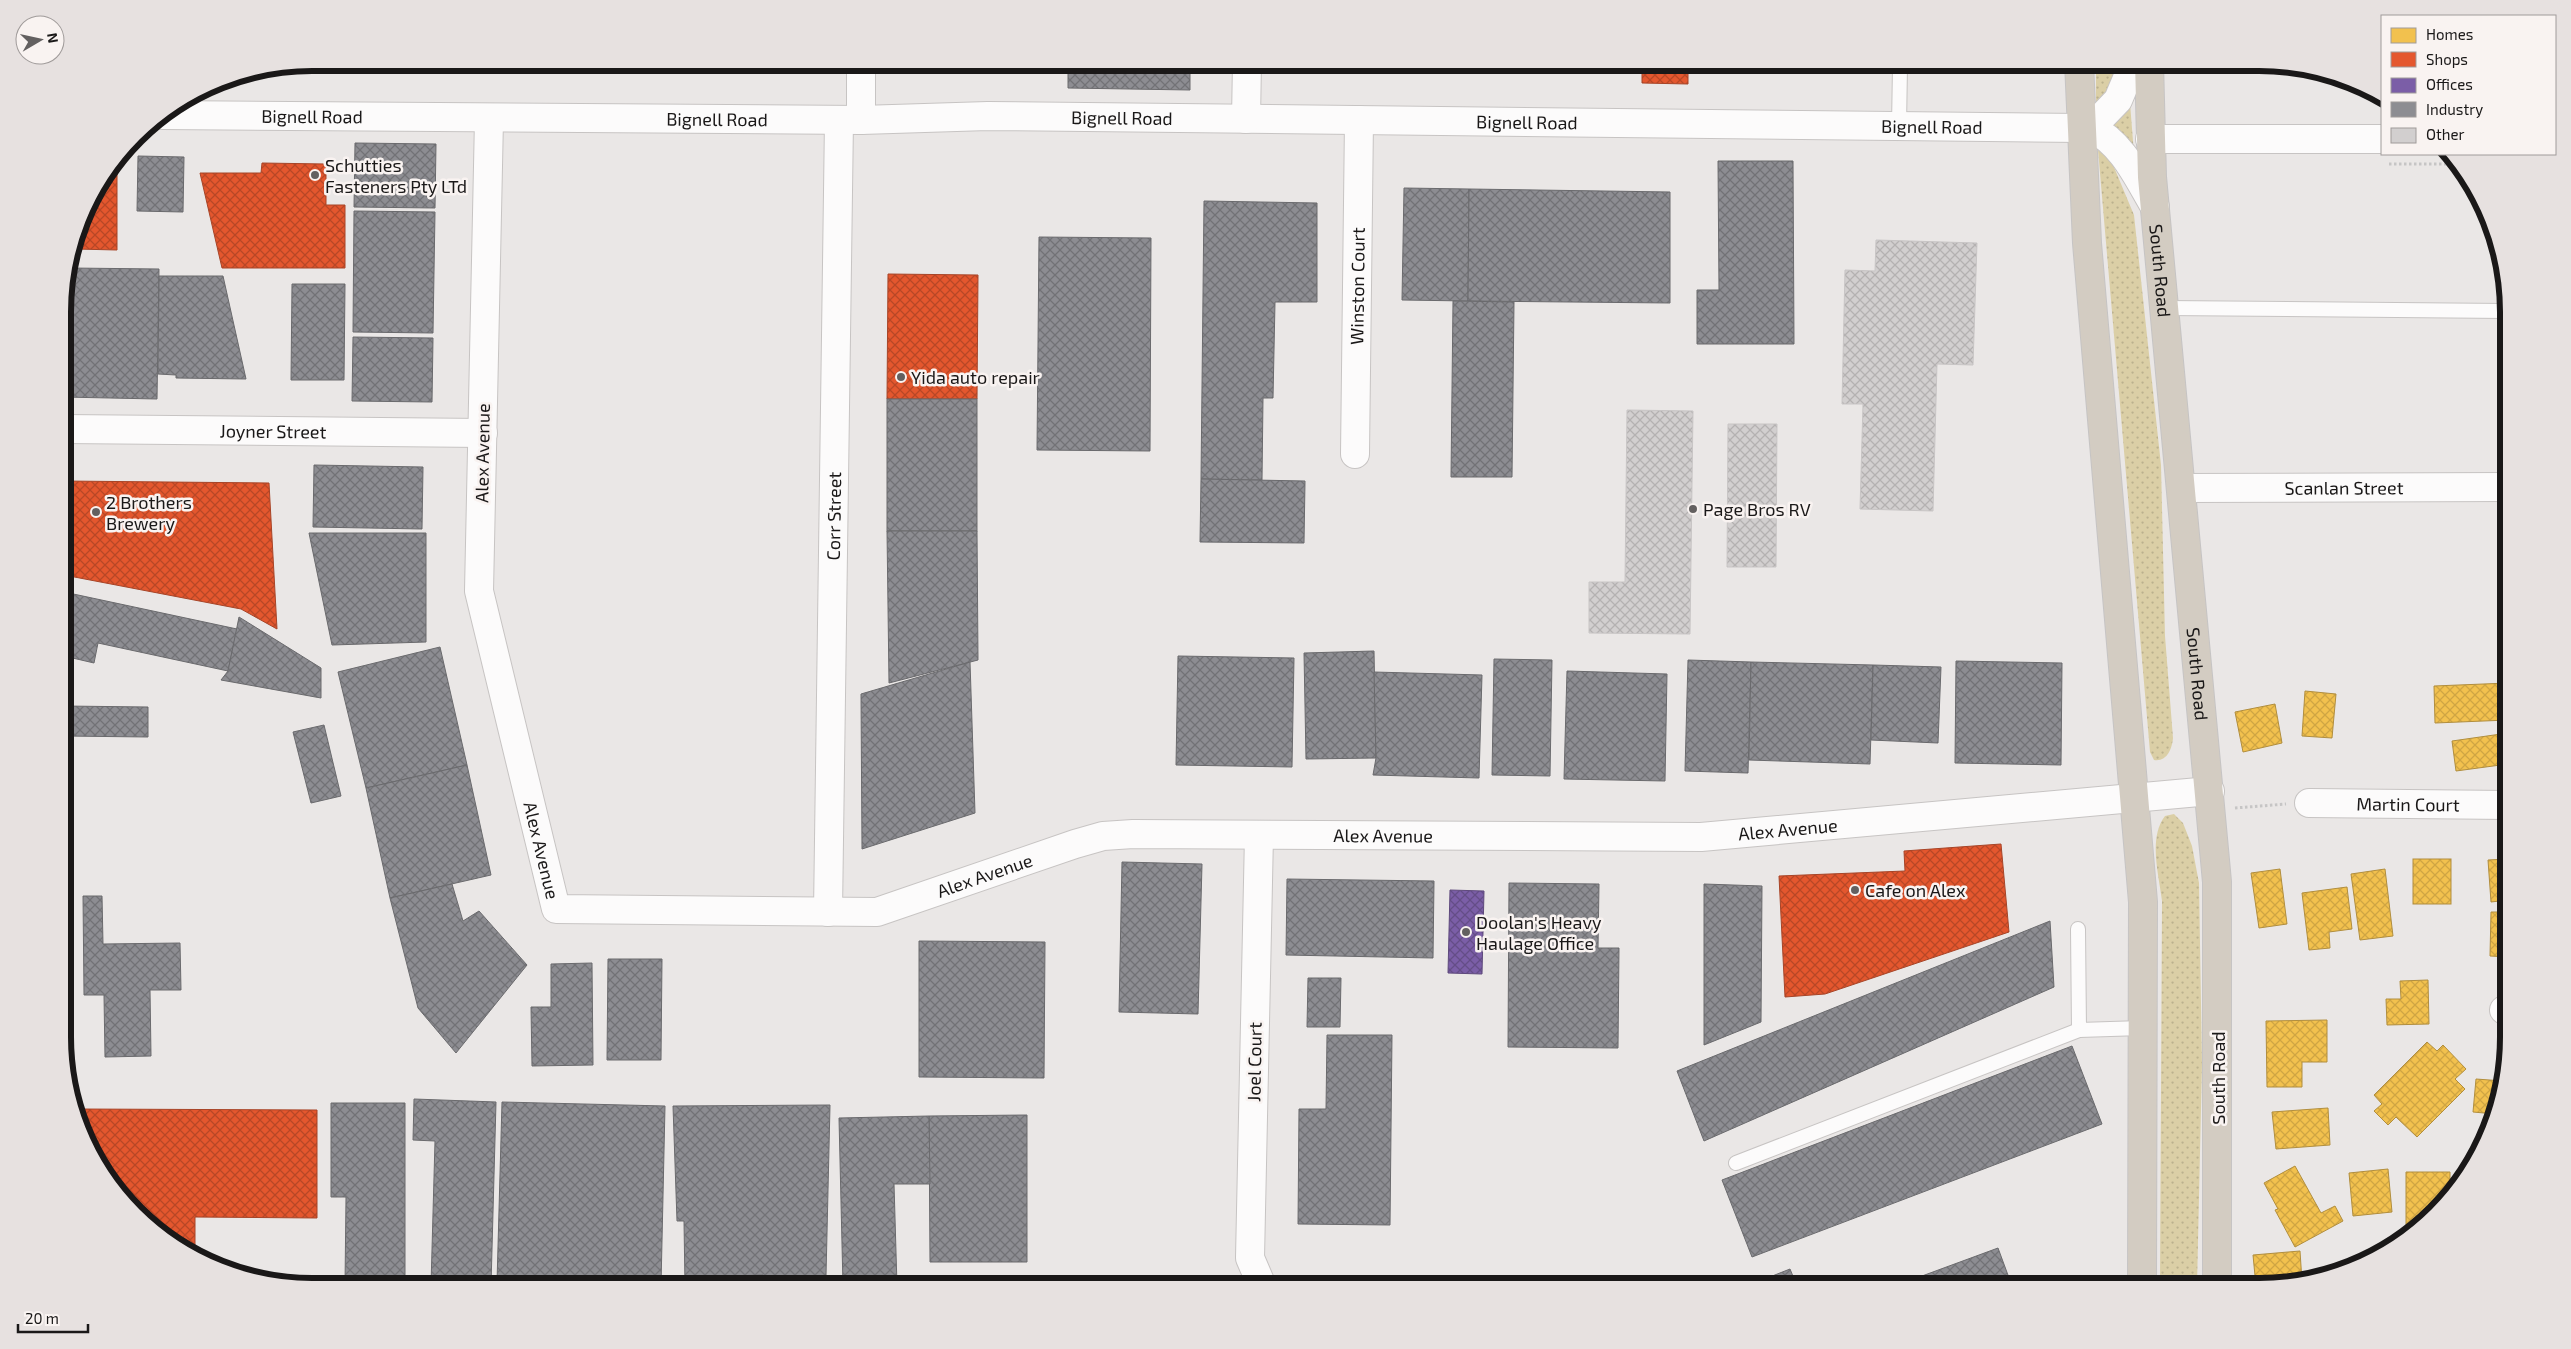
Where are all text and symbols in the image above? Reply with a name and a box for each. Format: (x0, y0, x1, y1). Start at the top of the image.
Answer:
north arrow (15, 15, 65, 65)
legend (2381, 15, 2556, 155)
text: Homes (2426, 25, 2473, 43)
text: N (44, 32, 63, 44)
text: Shops (2426, 50, 2468, 68)
text: Offices (2426, 75, 2473, 93)
text: Industry (2426, 100, 2483, 118)
street label: Bignell Road (261, 105, 363, 127)
street label: Bignell Road (1071, 106, 1173, 129)
street label: Bignell Road (666, 108, 768, 130)
street label: Bignell Road (1476, 110, 1578, 133)
street label: Bignell Road (1881, 115, 1983, 138)
text: Other (2426, 125, 2465, 143)
place label: Schutties Fasteners Pty LTd (325, 154, 467, 197)
marker: Schutties Fasteners Pty LTd (309, 169, 321, 181)
street label: South Road (2145, 223, 2176, 318)
street label: Winston Court (1345, 227, 1369, 345)
place label: Yida auto repair (911, 366, 1040, 388)
marker: Yida auto repair (895, 371, 907, 383)
street label: Alex Avenue (470, 403, 494, 503)
street label: Joyner Street (219, 419, 327, 443)
street label: Corr Street (822, 471, 845, 560)
street label: Scanlan Street (2284, 476, 2404, 499)
place label: 2 Brothers Brewery (106, 491, 192, 534)
place label: Page Bros RV (1703, 498, 1811, 520)
marker: Page Bros RV (1687, 503, 1699, 515)
marker: 2 Brothers Brewery (90, 506, 102, 518)
street label: South Road (2183, 626, 2213, 721)
street label: Martin Court (2356, 792, 2460, 816)
street label: Alex Avenue (519, 799, 564, 901)
street label: Alex Avenue (1737, 814, 1838, 845)
street label: Alex Avenue (1333, 824, 1433, 847)
street label: Alex Avenue (934, 848, 1035, 902)
place label: Cafe on Alex (1865, 879, 1966, 901)
marker: Cafe on Alex (1849, 884, 1861, 896)
place label: Doolan's Heavy Haulage Office (1476, 911, 1602, 954)
marker: Doolan's Heavy Haulage Office (1460, 926, 1472, 938)
street label: Joel Court (1242, 1022, 1266, 1102)
street label: South Road (2207, 1031, 2229, 1125)
scale bar (18, 1302, 88, 1334)
text: 20 m (25, 1309, 59, 1327)

